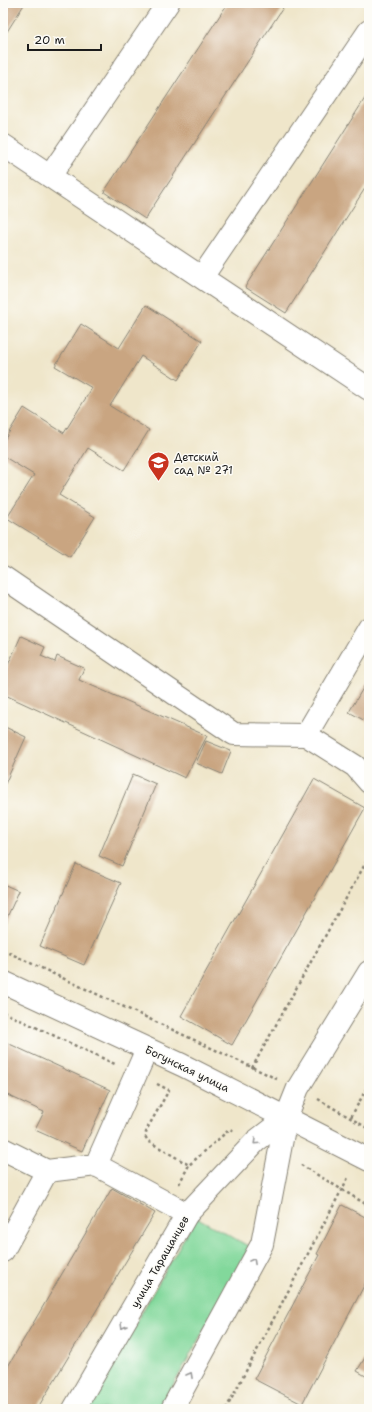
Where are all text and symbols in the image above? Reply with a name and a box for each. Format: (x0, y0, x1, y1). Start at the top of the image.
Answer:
scale bar (28, 26, 101, 52)
text: 20 m (34, 32, 65, 48)
school or university icon: Детский сад № 271 (145, 450, 171, 483)
place label: Детский сад № 271 (174, 450, 233, 478)
street label: Богунская улица (142, 1042, 232, 1096)
one-way arrow (253, 1138, 261, 1145)
street label: улица Таращанцев (127, 1213, 193, 1311)
one-way arrow (248, 1258, 256, 1265)
one-way arrow (120, 1322, 127, 1329)
one-way arrow (186, 1372, 193, 1379)

